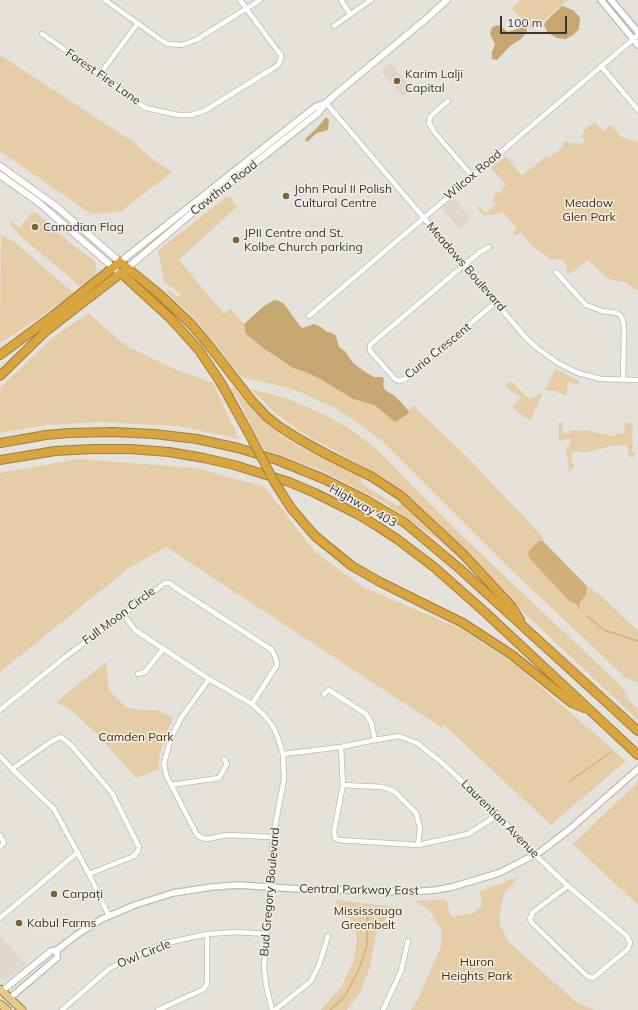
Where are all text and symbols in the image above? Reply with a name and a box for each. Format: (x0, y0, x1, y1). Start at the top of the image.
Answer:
scale bar (502, 8, 569, 34)
text: 100 m (507, 15, 542, 30)
street label: Forest Fire Lane (63, 46, 143, 108)
place label: Karim Lalji Capital (405, 67, 463, 95)
marker: Karim Lalji Capital (392, 76, 402, 86)
street label: Wilcox Road (441, 147, 505, 203)
street label: Cawthra Road (188, 157, 260, 219)
place label: John Paul II Polish Cultural Centre (294, 182, 392, 210)
marker: John Paul II Polish Cultural Centre (281, 191, 291, 201)
park label: Meadow Glen Park (562, 196, 616, 224)
street label: Meadows Boulevard (423, 219, 509, 315)
place label: Canadian Flag (43, 220, 124, 234)
marker: Canadian Flag (30, 222, 40, 232)
place label: JPII Centre and St. Kolbe Church parking (244, 226, 363, 254)
marker: JPII Centre and St. Kolbe Church parking (231, 235, 241, 245)
street label: Curia Crescent (402, 320, 474, 382)
street label: Highway 403 (327, 482, 399, 530)
street label: Full Moon Circle (80, 584, 158, 648)
park label: Camden Park (99, 730, 173, 744)
street label: Laurentian Avenue (458, 777, 542, 861)
street label: Bud Gregory Boulevard (257, 827, 283, 957)
street label: Central Parkway East (299, 882, 419, 898)
place label: Carpați (62, 887, 103, 901)
marker: Carpați (49, 889, 59, 899)
park label: Mississauga Greenbelt (334, 904, 402, 932)
place label: Kabul Farms (27, 916, 96, 930)
marker: Kabul Farms (14, 918, 24, 928)
street label: Owl Circle (115, 937, 173, 971)
park label: Huron Heights Park (441, 955, 513, 983)

